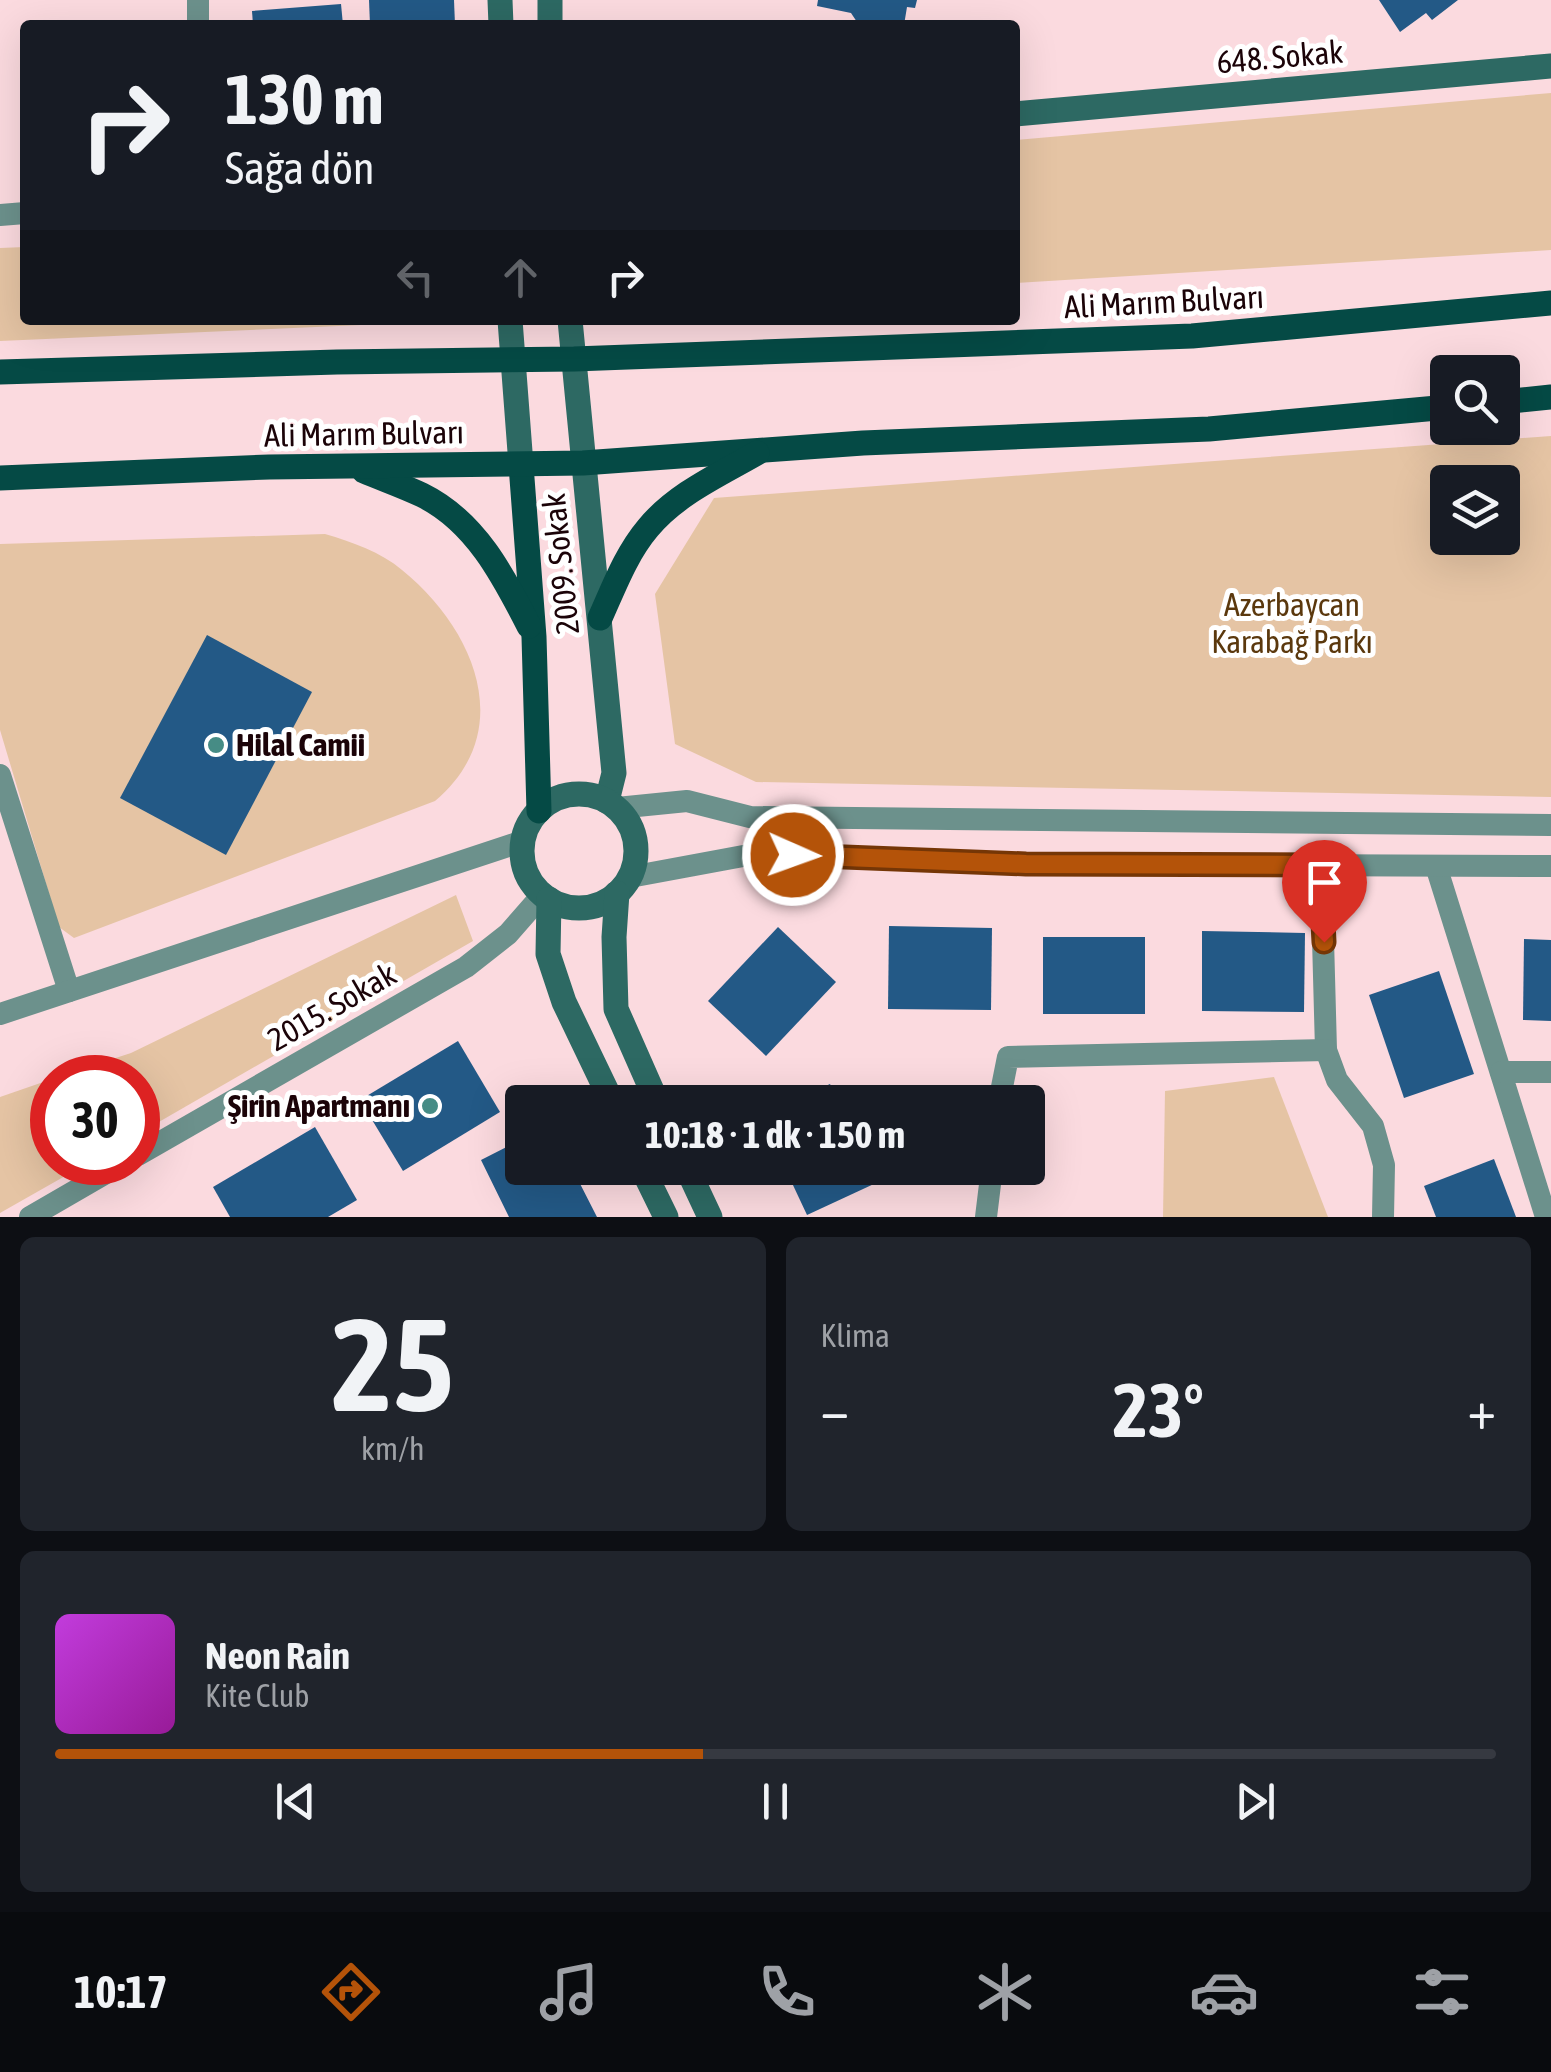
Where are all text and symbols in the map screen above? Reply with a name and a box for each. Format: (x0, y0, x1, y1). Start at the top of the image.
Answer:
street label: 648. Sokak (1215, 33, 1345, 80)
text: 130 m (225, 59, 384, 139)
icon: right (60, 60, 190, 190)
text: Sağa dön (225, 142, 375, 194)
icon: left (388, 250, 443, 305)
icon: ahead (493, 250, 548, 305)
icon: right (598, 250, 653, 305)
street label: Ali Marım Bulvarı (1063, 278, 1265, 325)
map controls (1430, 355, 1520, 555)
button: search (1430, 355, 1520, 445)
street label: Ali Marım Bulvarı (264, 413, 464, 454)
button: layers (1430, 465, 1520, 555)
street label: 2009. Sokak (535, 492, 586, 636)
park label: Azerbaycan Karabağ Parkı (1211, 586, 1373, 660)
place label: Hilal Camii (236, 726, 365, 763)
marker: Hilal Camii (205, 734, 227, 756)
position arrow (741, 803, 845, 907)
pin (1282, 840, 1367, 943)
icon: arrive (1297, 855, 1352, 910)
street label: 2015. Sokak (261, 955, 402, 1058)
speed limit sign: 30 (30, 1055, 160, 1185)
place label: Şirin Apartmanı (228, 1087, 410, 1124)
marker: Şirin Apartmanı (419, 1095, 441, 1117)
text: 10:18 · 1 dk · 150 m (645, 1113, 905, 1156)
text: 25 (332, 1290, 454, 1439)
text: Klima (821, 1317, 890, 1354)
text: 23° (1113, 1367, 1204, 1453)
text: − (821, 1378, 849, 1441)
text: + (1467, 1378, 1496, 1441)
text: km/h (361, 1430, 424, 1467)
text: Neon Rain (205, 1634, 350, 1677)
text: Kite Club (205, 1677, 309, 1714)
icon: previous (268, 1774, 323, 1829)
icon: pause (748, 1774, 803, 1829)
icon: next (1228, 1774, 1283, 1829)
icon: directions (316, 1957, 386, 2027)
icon: music (534, 1957, 604, 2027)
icon: phone (752, 1957, 822, 2027)
icon: climate (970, 1957, 1040, 2027)
icon: car (1189, 1957, 1259, 2027)
icon: filters (1407, 1957, 1477, 2027)
text: 10:17 (74, 1966, 168, 2018)

